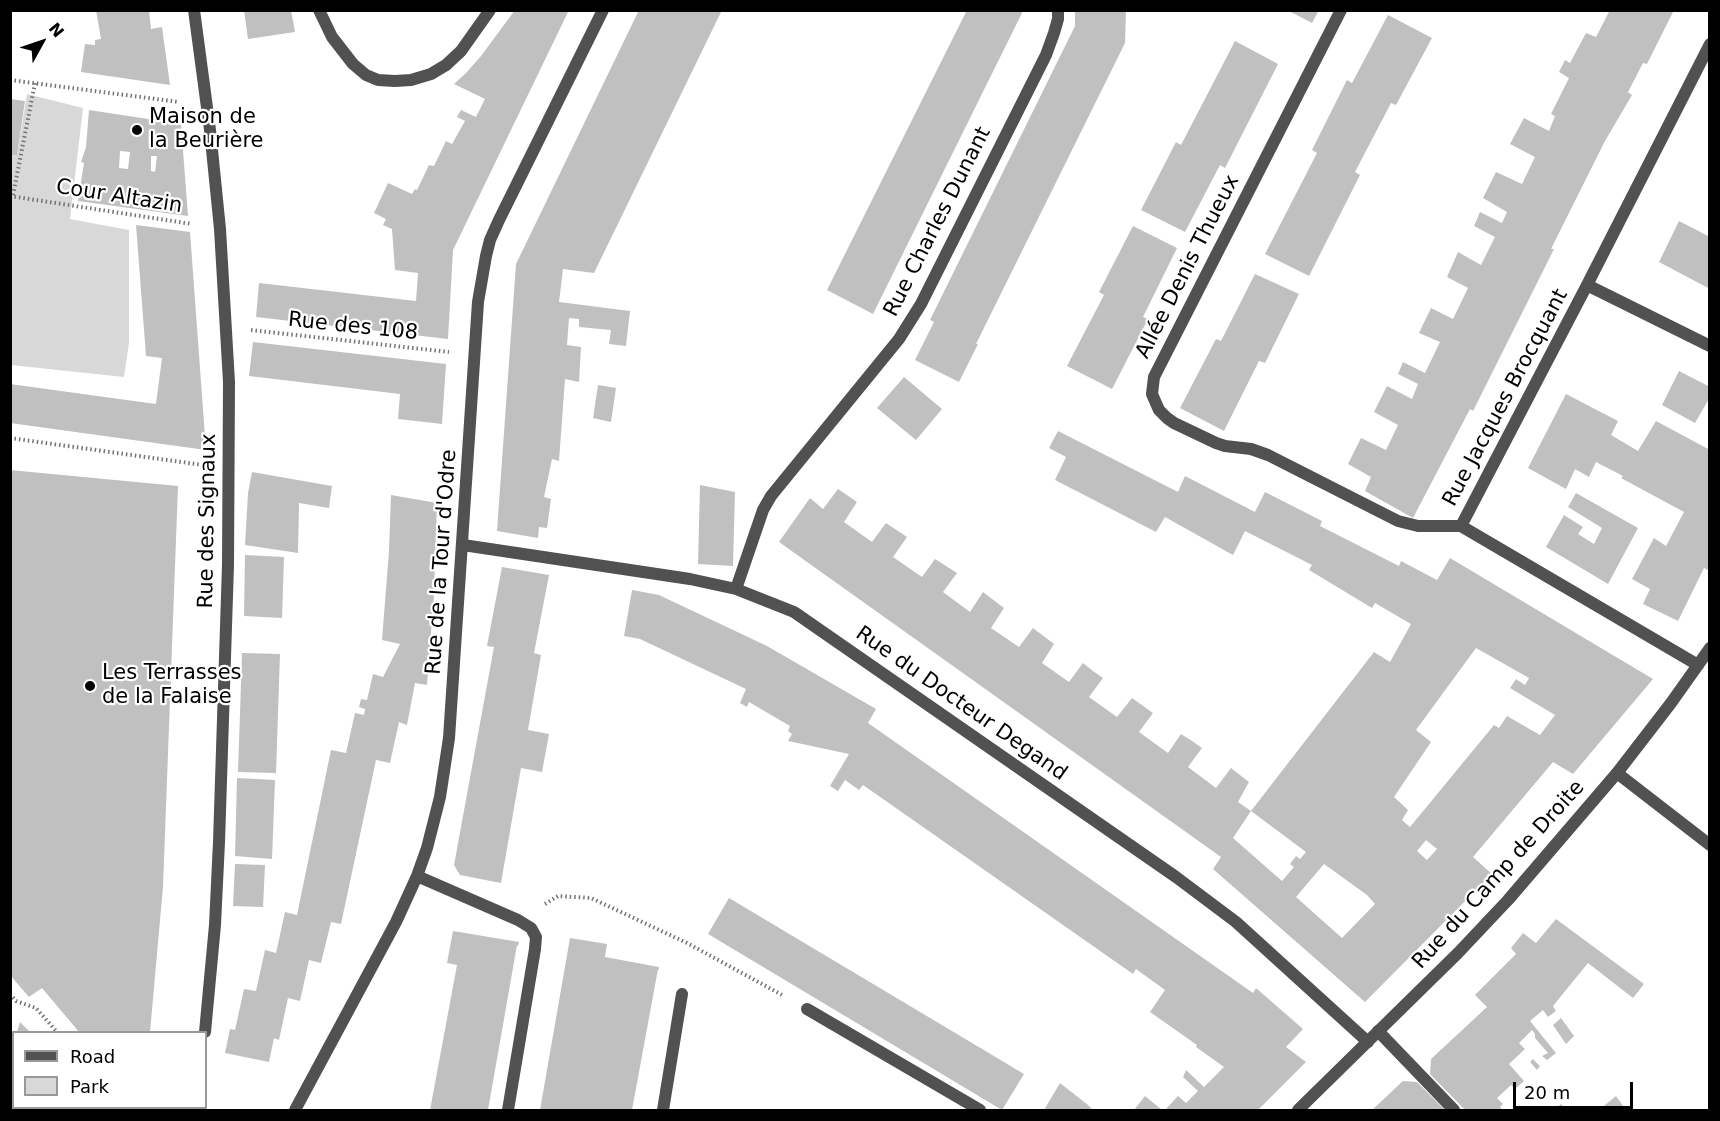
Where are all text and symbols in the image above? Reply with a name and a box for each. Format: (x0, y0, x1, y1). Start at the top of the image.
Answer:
north arrow (12, 12, 72, 72)
text: N (45, 19, 68, 41)
place label: Maison de la Beurière (149, 105, 263, 155)
marker: Maison de la Beurière (130, 123, 144, 137)
street label: Rue Charles Dunant (879, 123, 997, 321)
street label: Allée Denis Thueux (1131, 171, 1245, 363)
street label: Cour Altazin (54, 175, 184, 219)
street label: Rue Jacques Brocquant (1438, 285, 1574, 511)
street label: Rue des 108 (287, 308, 419, 346)
street label: Rue des Signaux (194, 433, 222, 609)
street label: Rue de la Tour d'Odre (422, 449, 462, 675)
street label: Rue du Docteur Degand (851, 621, 1071, 787)
place label: Les Terrasses de la Falaise (102, 661, 242, 711)
marker: Les Terrasses de la Falaise (83, 679, 97, 693)
street label: Rue du Camp de Droite (1408, 776, 1590, 974)
legend (12, 1031, 207, 1109)
text: Road (70, 1046, 115, 1067)
scale bar (1516, 1070, 1636, 1108)
text: Park (70, 1076, 109, 1097)
text: 20 m (1524, 1082, 1570, 1103)

